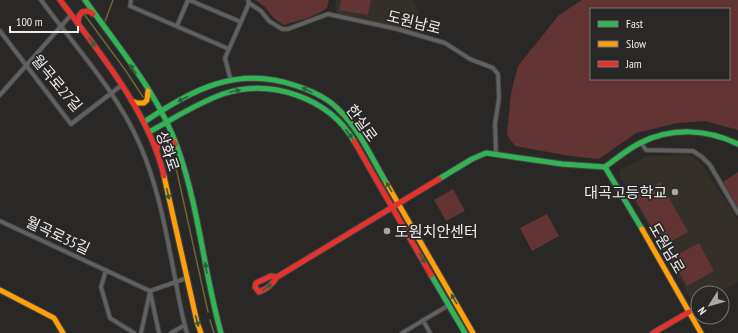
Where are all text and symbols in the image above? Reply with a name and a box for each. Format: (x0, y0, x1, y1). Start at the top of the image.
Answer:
street label: 도원남로 (385, 6, 443, 38)
scale bar (10, 8, 78, 34)
legend (590, 8, 730, 80)
text: 100 m (16, 14, 43, 29)
text: Fast (626, 16, 644, 31)
text: Slow (626, 36, 647, 51)
one-way arrow (88, 37, 96, 47)
street label: 월곡로27길 (28, 51, 86, 115)
text: Jam (625, 56, 642, 71)
one-way arrow (129, 64, 137, 74)
one-way arrow (301, 86, 313, 93)
one-way arrow (229, 88, 241, 94)
one-way arrow (177, 96, 189, 102)
street label: 한실로 (342, 101, 382, 145)
street label: 상화로 (152, 128, 184, 174)
one-way arrow (345, 129, 353, 139)
one-way arrow (385, 181, 392, 193)
place label: 대곡고등학교 (584, 183, 667, 202)
marker: 대곡고등학교 (670, 187, 680, 197)
one-way arrow (166, 188, 172, 200)
street label: 월곡로35길 (23, 212, 93, 258)
street label: 도원남로 (645, 219, 689, 277)
place label: 도원치안센터 (395, 222, 478, 241)
marker: 도원치안센터 (382, 226, 392, 236)
one-way arrow (419, 252, 426, 264)
one-way arrow (203, 262, 209, 274)
one-way arrow (262, 283, 272, 291)
north arrow (690, 285, 730, 325)
one-way arrow (450, 293, 457, 305)
text: N (695, 304, 709, 318)
one-way arrow (194, 315, 200, 327)

